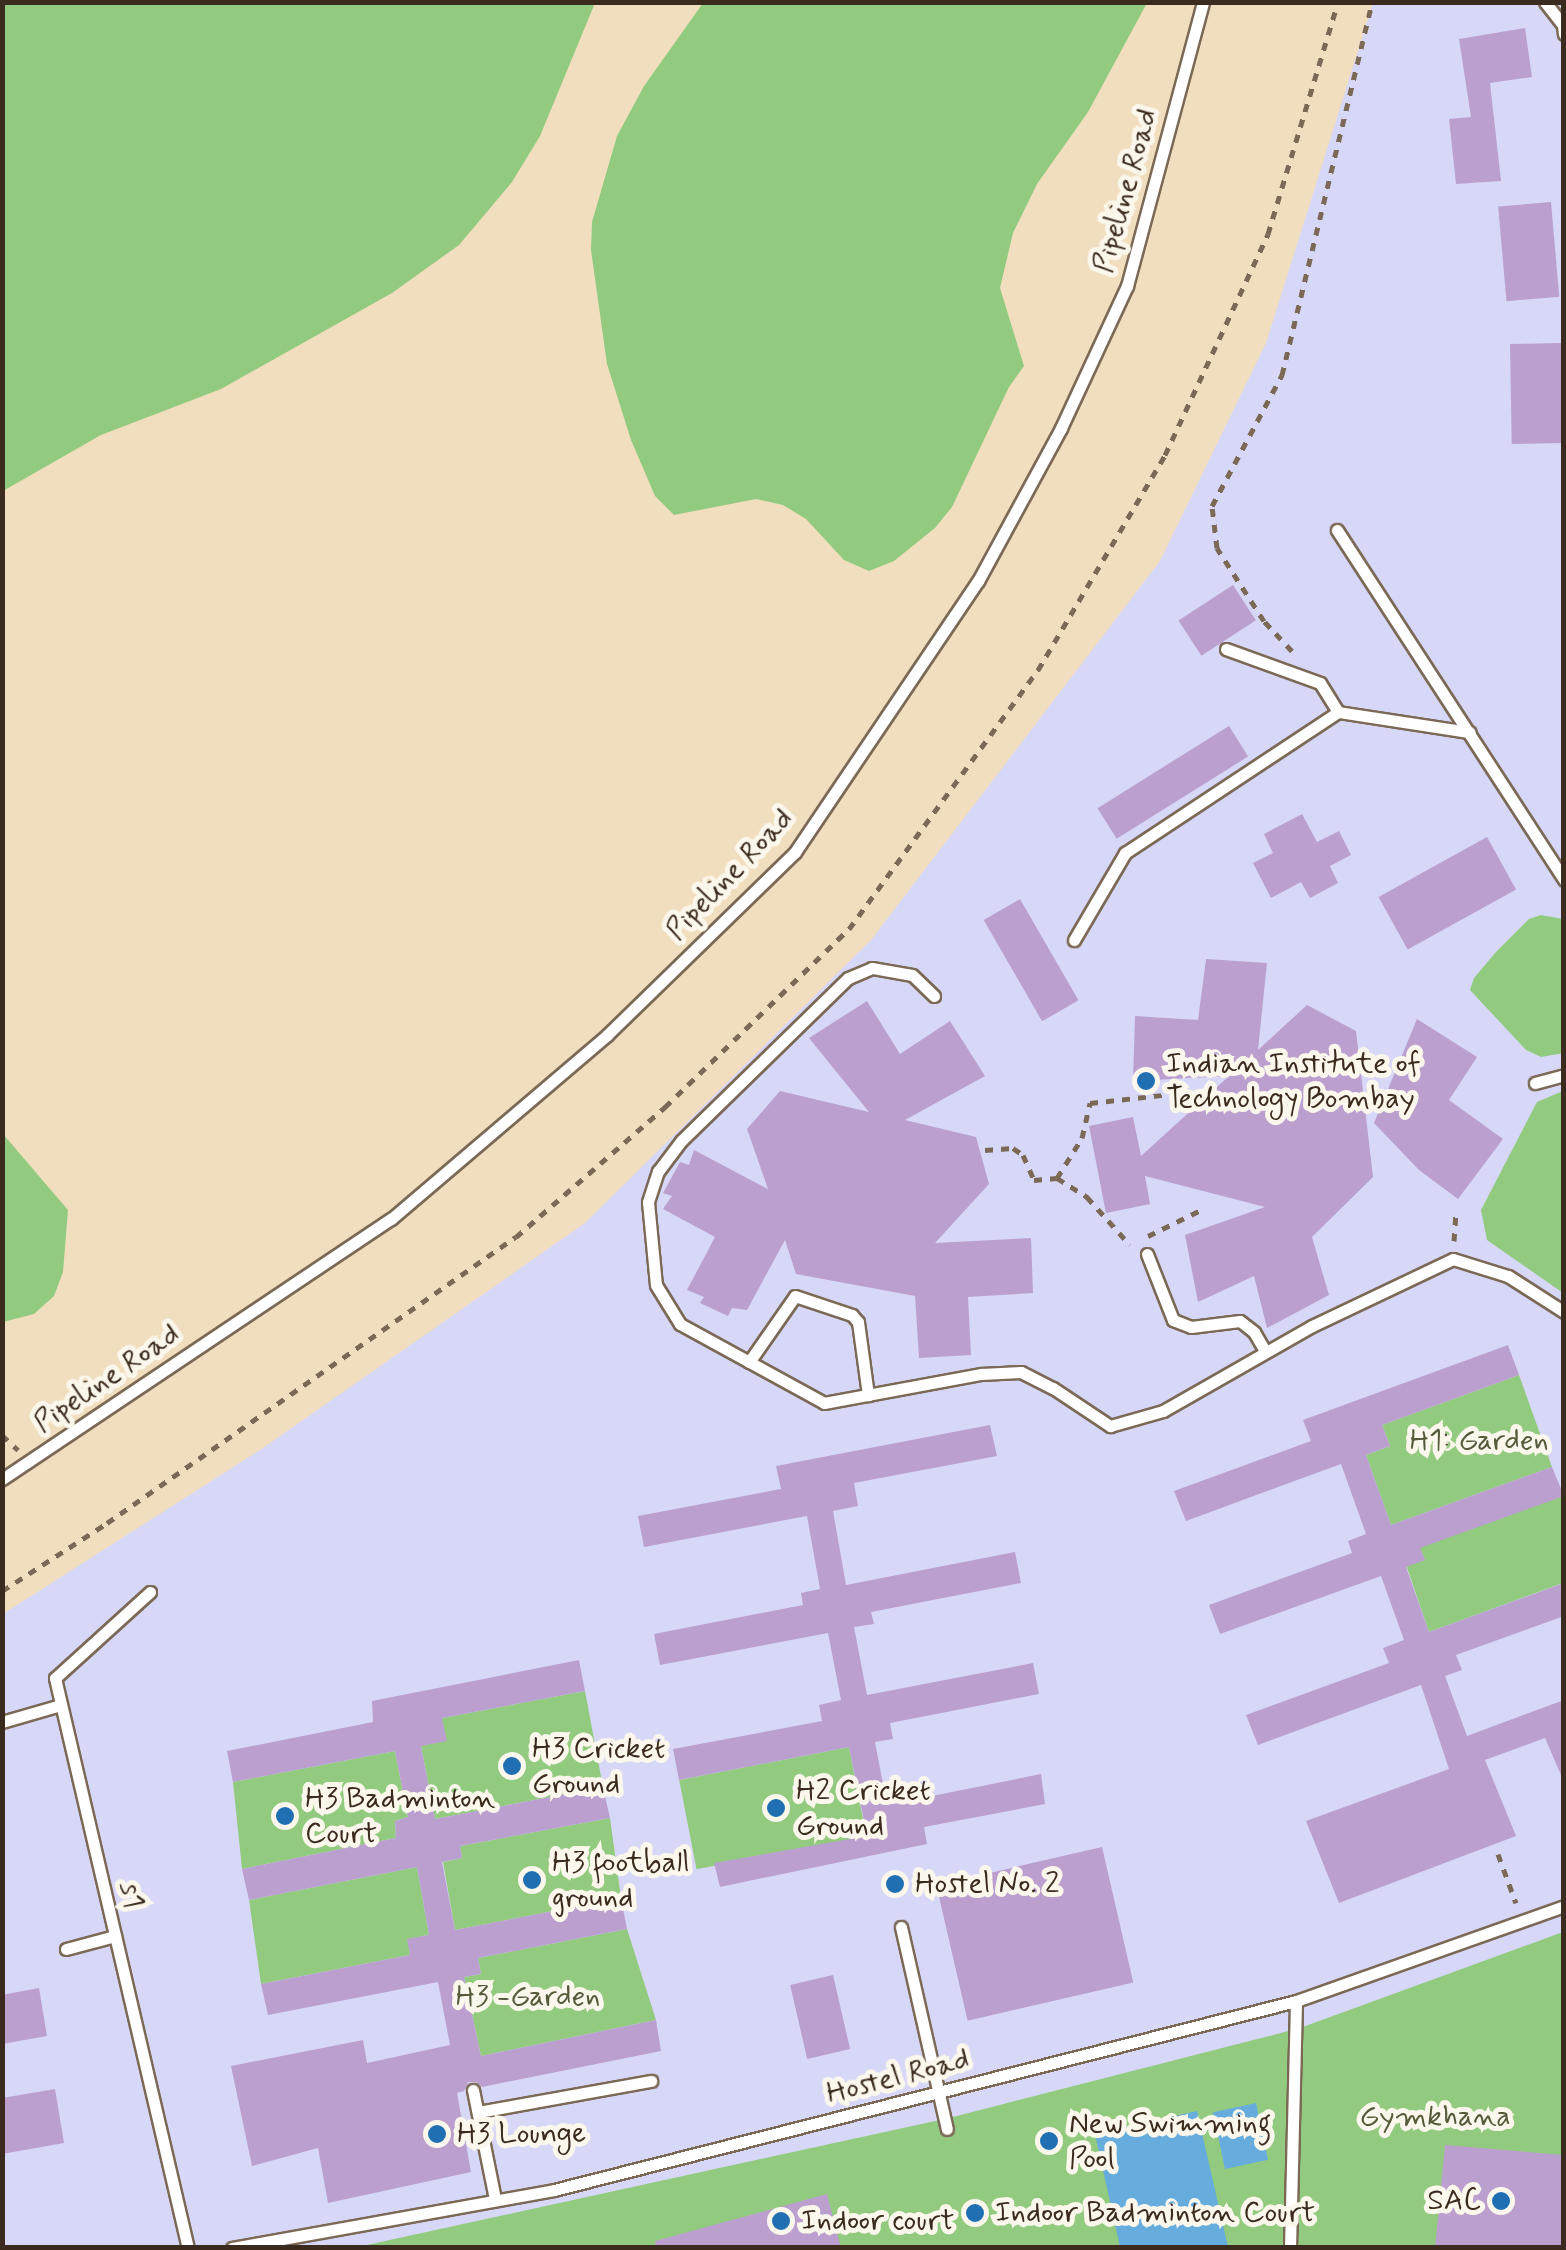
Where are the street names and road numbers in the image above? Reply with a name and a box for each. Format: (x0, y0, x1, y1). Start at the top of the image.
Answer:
street label: Pipeline Road (1086, 106, 1166, 276)
street label: Pipeline Road (659, 803, 801, 947)
street label: Pipeline Road (28, 1318, 186, 1440)
street label: s1 (110, 1878, 152, 1912)
street label: Hostel Road (824, 2042, 972, 2112)

